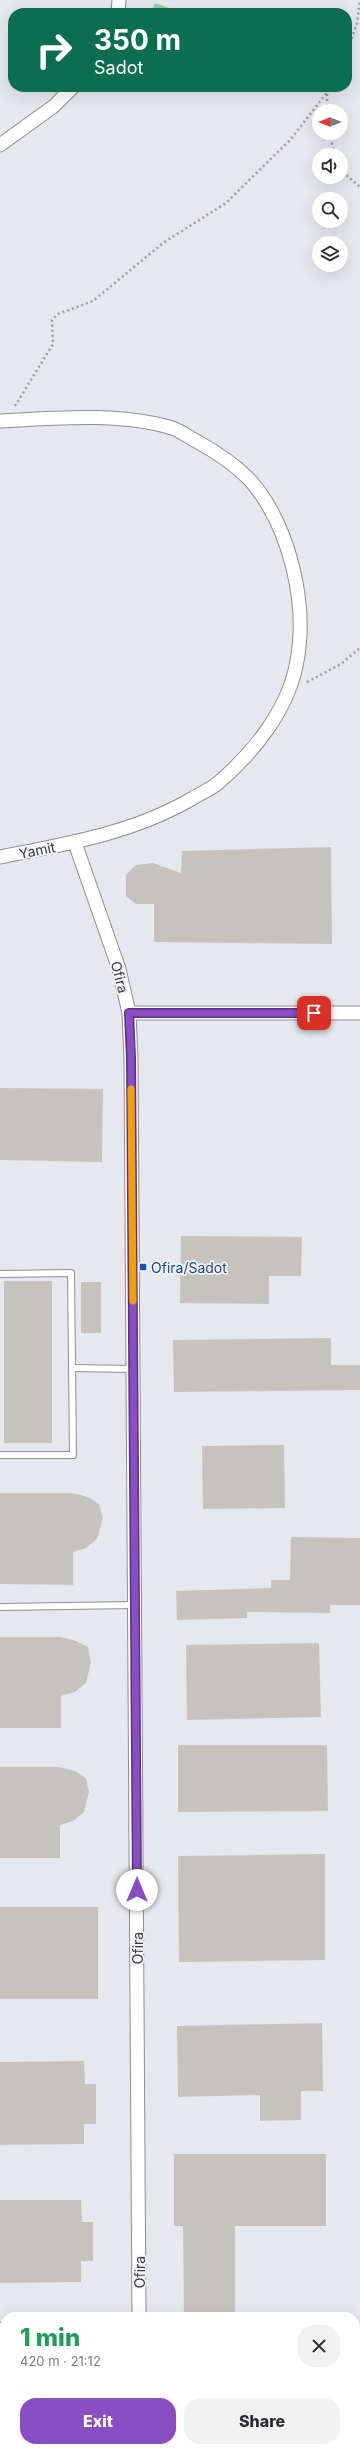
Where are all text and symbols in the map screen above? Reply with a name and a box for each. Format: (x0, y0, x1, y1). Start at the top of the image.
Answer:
text: 350 m (94, 23, 181, 57)
icon: right (28, 24, 80, 76)
text: Sadot (94, 57, 143, 78)
north arrow (312, 104, 348, 140)
map controls (312, 104, 348, 272)
button: sound (312, 148, 348, 184)
button: search (312, 192, 348, 228)
button: layers (312, 236, 348, 272)
street label: Yamit (17, 838, 57, 862)
street label: Ofira (108, 959, 132, 995)
pin (297, 996, 331, 1030)
icon: arrive (303, 1002, 325, 1024)
place label: Ofira/Sadot (151, 1259, 227, 1276)
marker: Ofira/Sadot (138, 1262, 148, 1272)
position arrow (116, 1869, 158, 1911)
street label: Ofira (129, 1932, 146, 1964)
street label: Ofira (131, 2256, 148, 2288)
text: 1 min (20, 2323, 80, 2352)
button: close (298, 2325, 340, 2367)
text: 420 m · 21:12 (20, 2353, 101, 2369)
button: Exit (20, 2398, 176, 2444)
button: Share (184, 2398, 340, 2444)

